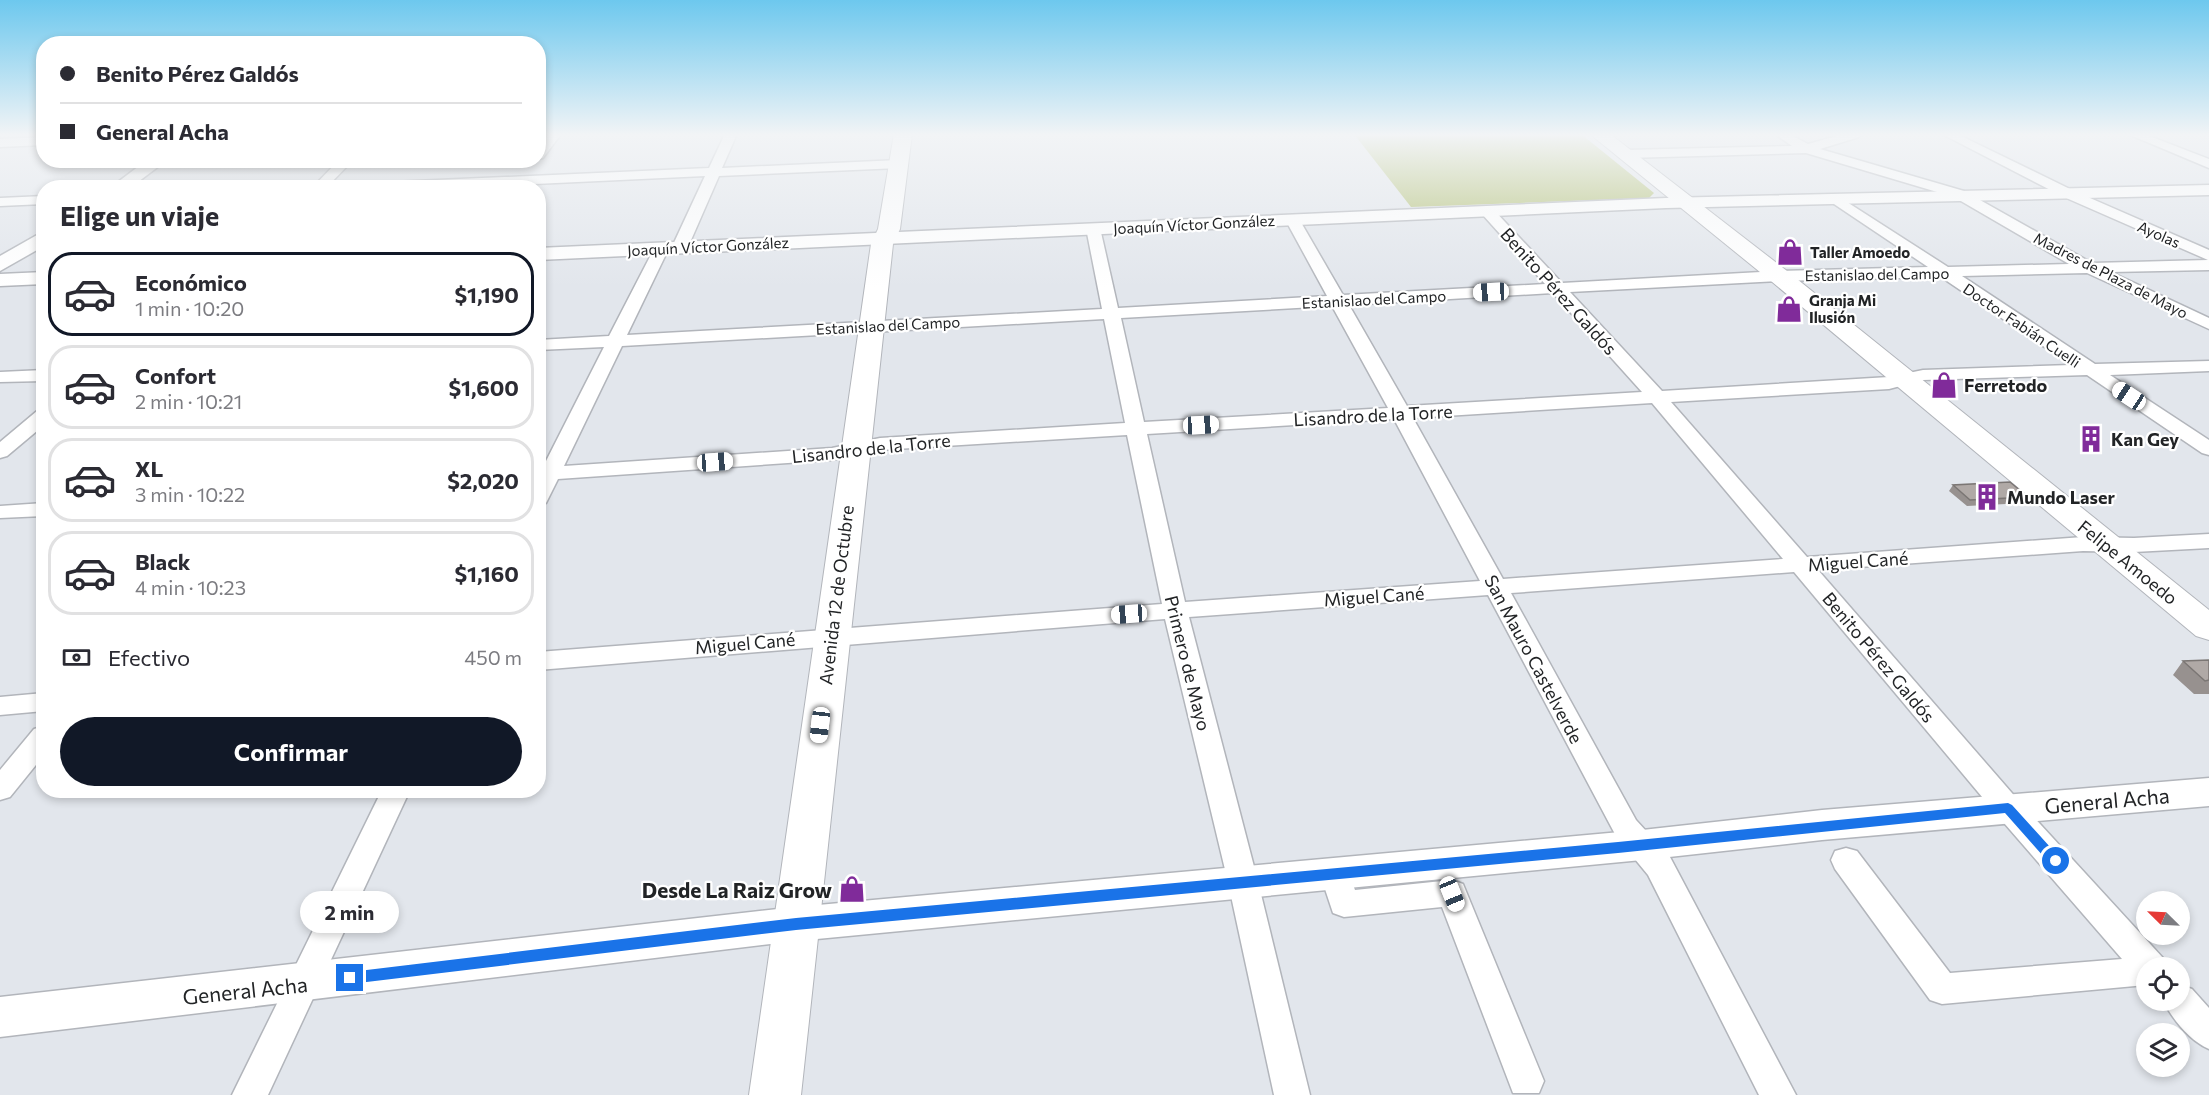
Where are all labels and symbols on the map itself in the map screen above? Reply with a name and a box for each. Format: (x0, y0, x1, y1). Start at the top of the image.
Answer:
street label: Joaquín Víctor González (1113, 211, 1275, 237)
street label: Ayolas (2135, 217, 2183, 251)
street label: Benito Pérez Galdós (1496, 223, 1622, 359)
street label: Madres de Plaza de Mayo (2031, 228, 2191, 322)
street label: Joaquín Víctor González (627, 233, 789, 259)
shop icon: Taller Amoedo (1775, 237, 1805, 267)
place label: Taller Amoedo (1810, 243, 1910, 261)
street label: Estanislao del Campo (1804, 264, 1950, 284)
street label: Doctor Fabián Cuelli (1960, 279, 2084, 371)
car (1473, 282, 1509, 302)
street label: Estanislao del Campo (1301, 286, 1447, 312)
place label: Granja Mi Ilusión (1809, 291, 1876, 326)
shop icon: Granja Mi Ilusión (1774, 294, 1804, 324)
street label: Estanislao del Campo (815, 312, 961, 338)
shop icon: Ferretodo (1929, 370, 1959, 400)
place label: Ferretodo (1964, 374, 2047, 396)
car (2109, 379, 2149, 413)
street label: Lisandro de la Torre (1293, 400, 1453, 430)
car (1183, 415, 1219, 435)
building icon: Kan Gey (2076, 424, 2106, 454)
place label: Kan Gey (2111, 428, 2179, 450)
street label: Lisandro de la Torre (790, 429, 952, 467)
car (696, 452, 734, 472)
building icon: Mundo Laser (1972, 482, 2002, 512)
place label: Mundo Laser (2007, 486, 2115, 508)
street label: Avenida 12 de Octubre (814, 504, 858, 686)
street label: Felipe Amoedo (2074, 515, 2182, 609)
street label: Miguel Cané (1807, 547, 1909, 575)
street label: San Mauro Castelverde (1480, 571, 1588, 747)
street label: Miguel Cané (1323, 582, 1425, 610)
street label: Benito Pérez Galdós (1818, 587, 1940, 727)
street label: Primero de Mayo (1161, 593, 1215, 733)
car (1110, 604, 1148, 624)
street label: Miguel Cané (694, 628, 796, 658)
car (809, 706, 831, 744)
street label: General Acha (2043, 782, 2171, 818)
route start (2042, 847, 2069, 874)
shop icon: Desde La Raiz Grow (837, 874, 867, 904)
car (1437, 874, 1467, 914)
place label: Desde La Raiz Grow (642, 877, 833, 902)
callout: 2 min (300, 891, 400, 933)
north arrow (2136, 891, 2190, 945)
route end (336, 964, 363, 991)
street label: General Acha (181, 971, 309, 1009)

